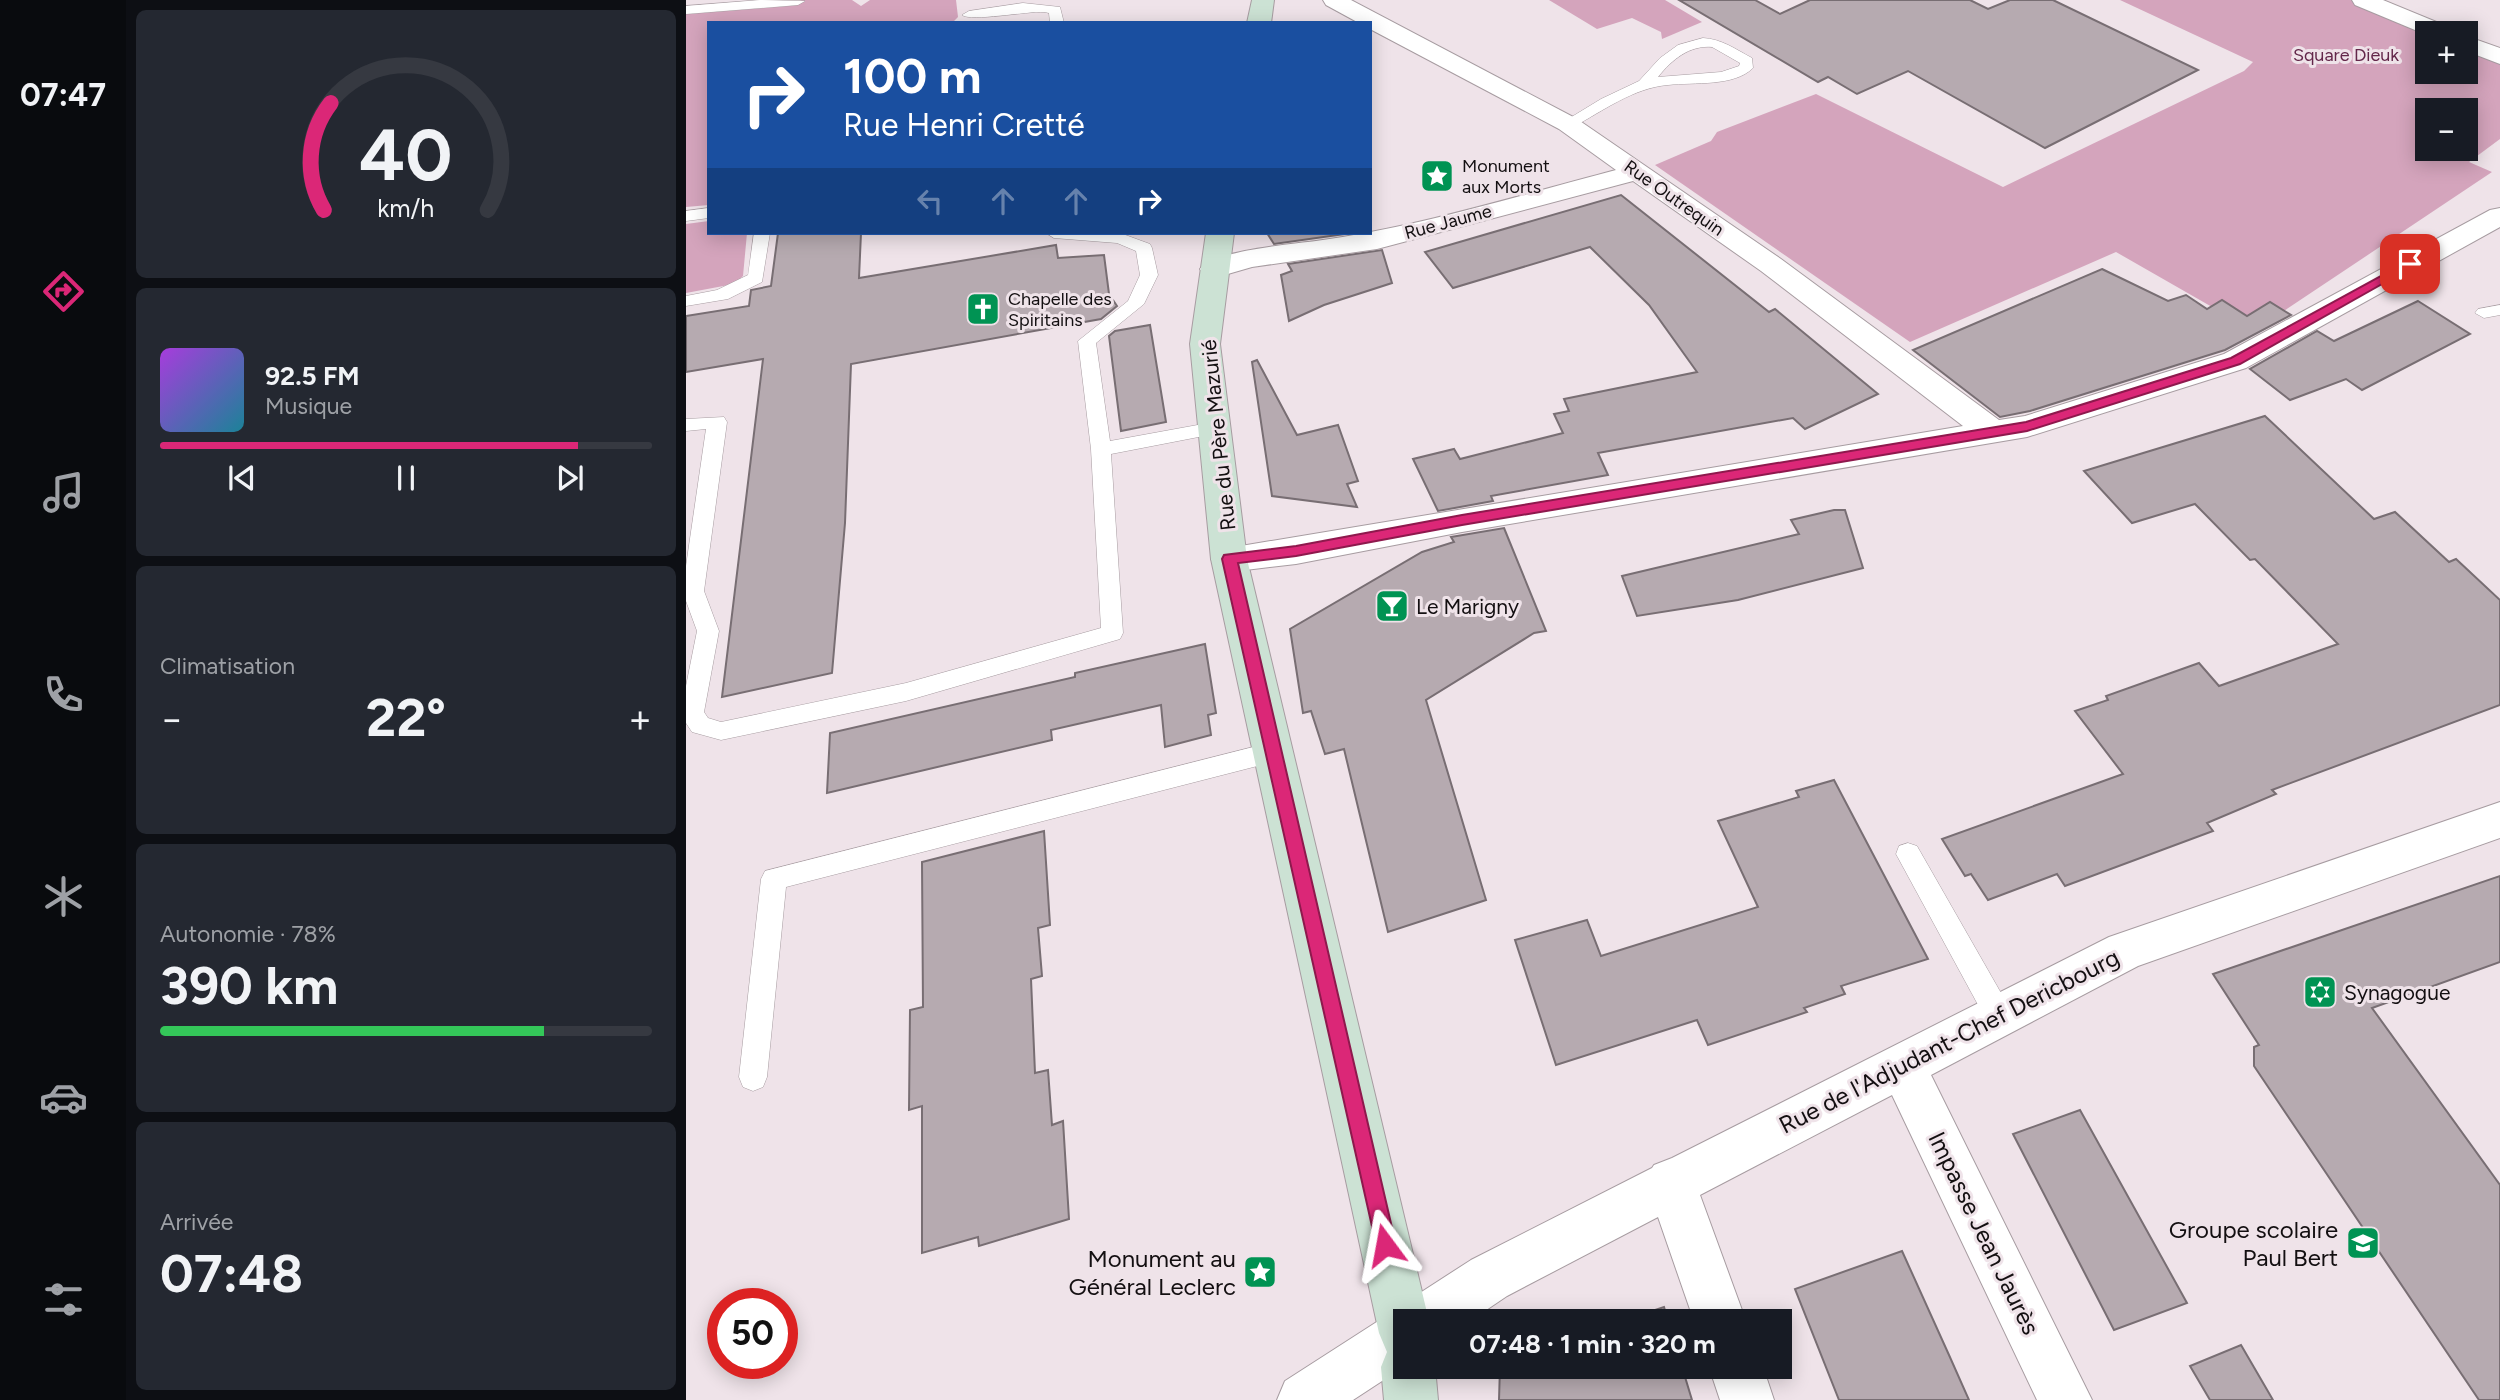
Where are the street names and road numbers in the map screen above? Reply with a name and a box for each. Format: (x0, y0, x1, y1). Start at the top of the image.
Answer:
street label: Rue Outrequin (1620, 155, 1728, 241)
street label: Rue Jaume (1402, 200, 1494, 244)
street label: Rue du Père Mazurié (1196, 338, 1240, 532)
street label: Rue de l'Adjudant-Chef Dericbourg (1774, 942, 2124, 1140)
street label: Impasse Jean Jaurès (1922, 1127, 2046, 1339)

